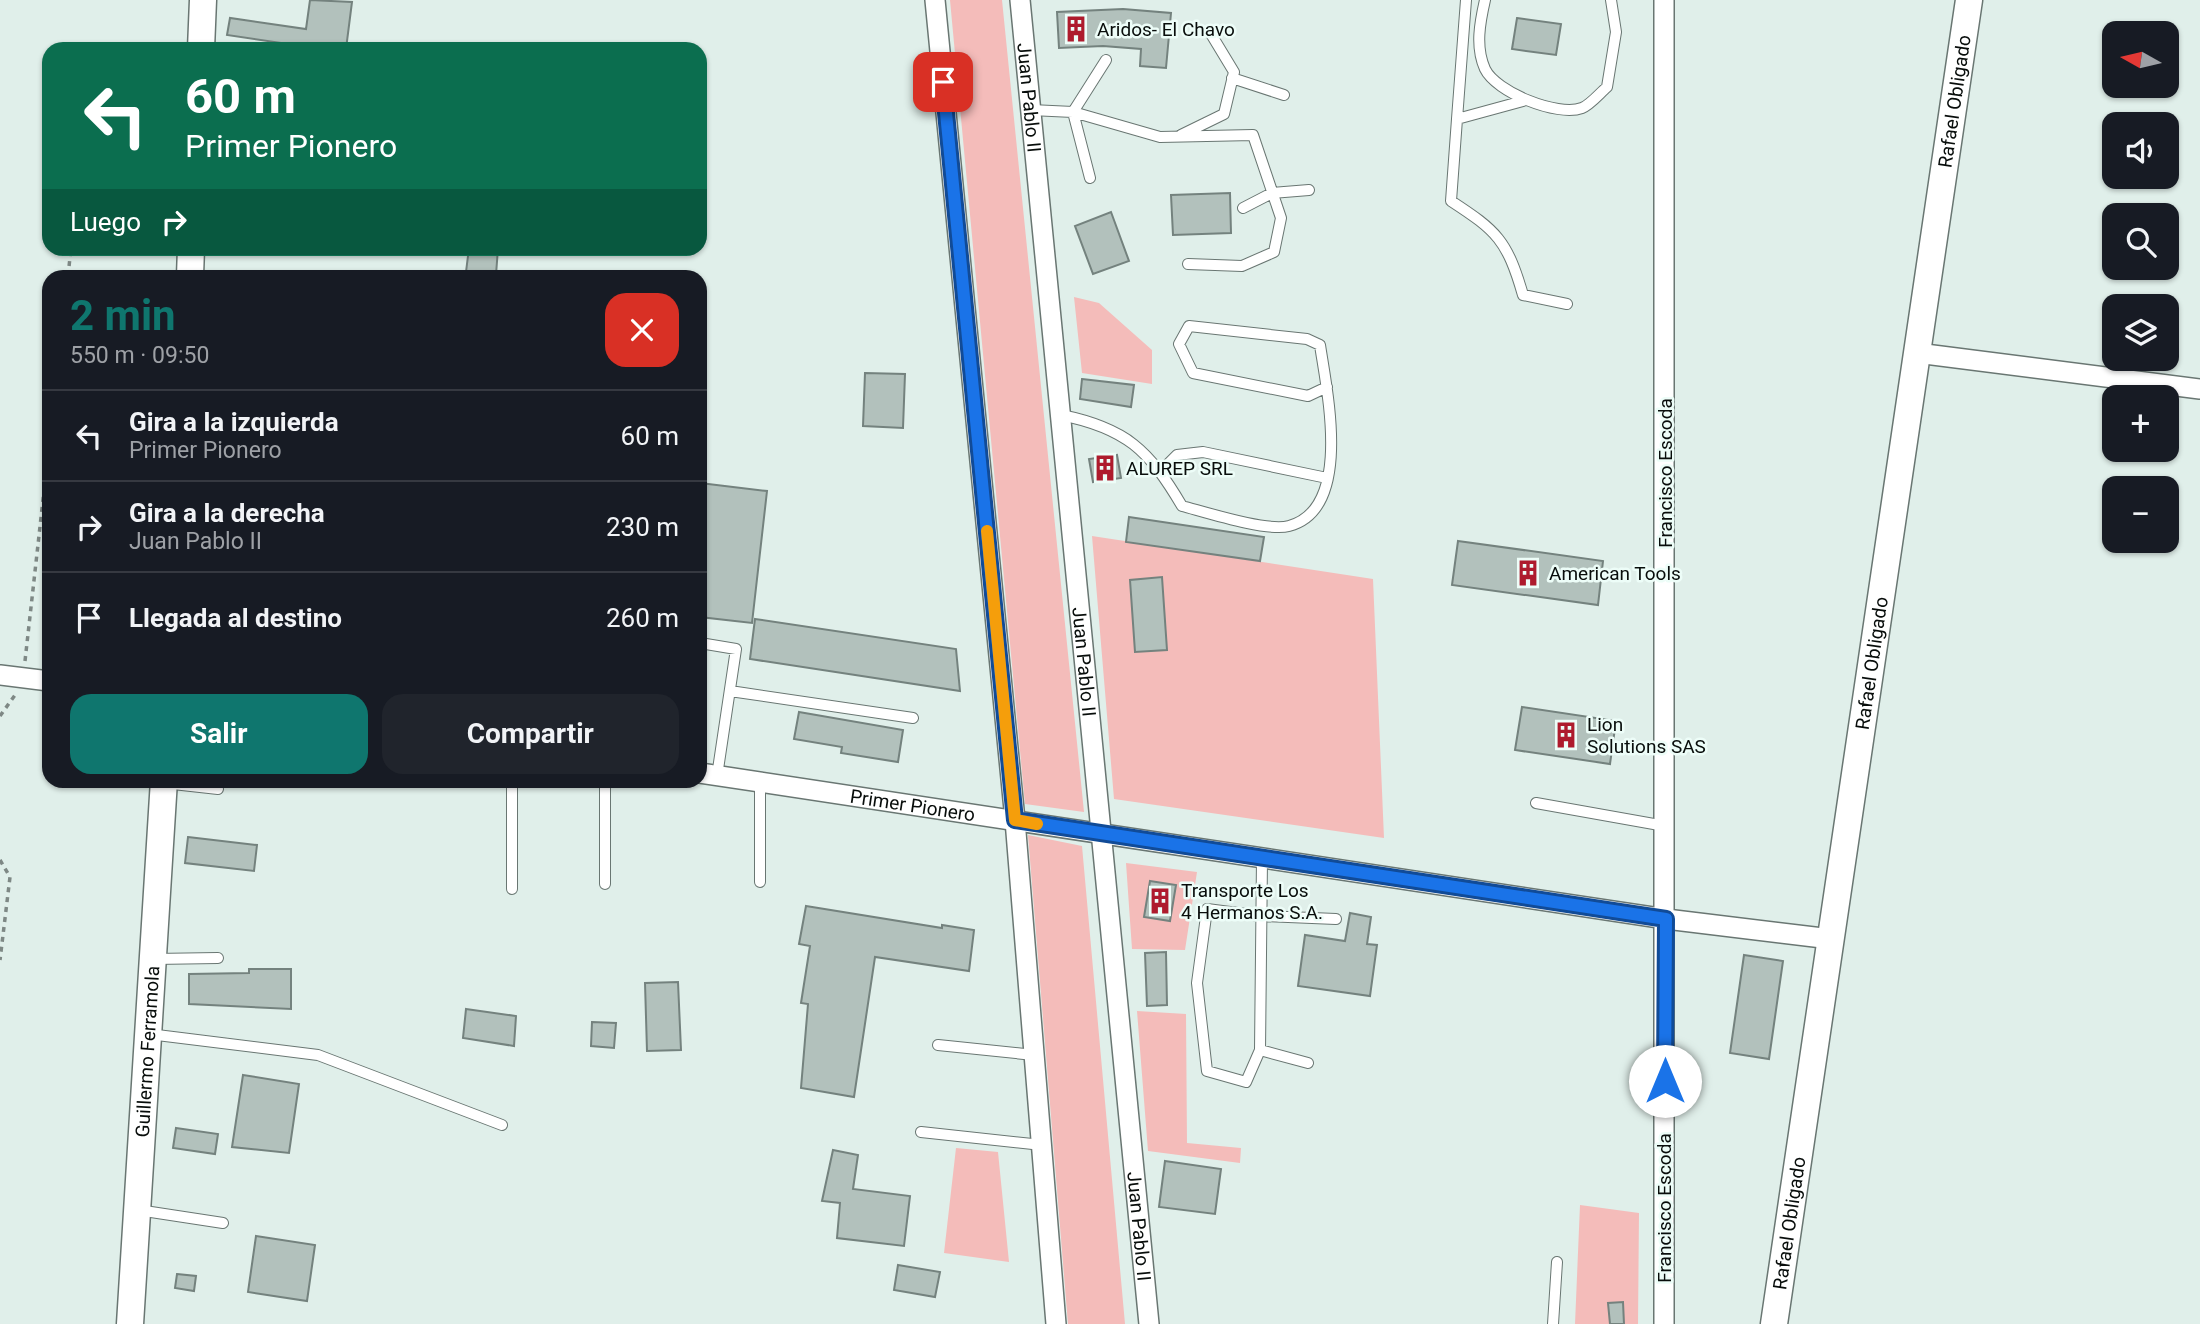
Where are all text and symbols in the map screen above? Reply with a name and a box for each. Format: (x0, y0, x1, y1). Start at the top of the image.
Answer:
building icon: Aridos- El Chavo (1061, 14, 1091, 44)
place label: Aridos- El Chavo (1097, 18, 1235, 41)
north arrow (2102, 21, 2179, 98)
map controls (2102, 21, 2179, 553)
street label: Rafael Obligado (1933, 33, 1976, 169)
street label: Juan Pablo II (1012, 42, 1046, 153)
pin (913, 52, 973, 112)
icon: arrive (924, 63, 962, 101)
text: 60 m (185, 68, 296, 125)
icon: left (70, 70, 161, 161)
button: sound (2102, 112, 2179, 189)
text: Primer Pionero (185, 127, 397, 165)
icon: right (155, 203, 193, 241)
button: search (2102, 203, 2179, 280)
text: Luego (70, 207, 141, 237)
text: 2 min (70, 291, 176, 340)
button: close (605, 293, 679, 367)
button: layers (2102, 294, 2179, 371)
text: 550 m · 09:50 (70, 342, 209, 369)
button: + (2102, 385, 2179, 462)
street label: Francisco Escoda (1654, 398, 1677, 548)
text: Gira a la izquierda (129, 407, 339, 437)
icon: left (70, 417, 108, 455)
text: 60 m (621, 421, 679, 451)
text: Primer Pionero (129, 437, 282, 464)
building icon: ALUREP SRL (1090, 453, 1120, 483)
place label: ALUREP SRL (1126, 457, 1233, 480)
button: − (2102, 476, 2179, 553)
text: Gira a la derecha (129, 498, 325, 528)
icon: right (70, 508, 108, 546)
text: 230 m (606, 512, 679, 542)
text: Juan Pablo II (129, 528, 262, 555)
building icon: American Tools (1513, 558, 1543, 588)
place label: American Tools (1549, 562, 1681, 585)
street label: Rafael Obligado (1851, 595, 1893, 731)
icon: arrive (70, 599, 108, 637)
text: Llegada al destino (129, 603, 342, 633)
text: 260 m (606, 603, 679, 633)
street label: Juan Pablo II (1067, 606, 1101, 718)
button: Salir (70, 694, 368, 774)
button: Compartir (382, 694, 679, 774)
place label: Lion Solutions SAS (1587, 713, 1706, 758)
building icon: Lion Solutions SAS (1551, 720, 1581, 750)
street label: Primer Pionero (848, 785, 977, 826)
place label: Transporte Los 4 Hermanos S.A. (1181, 879, 1323, 924)
building icon: Transporte Los 4 Hermanos S.A. (1145, 886, 1175, 916)
street label: Guillermo Ferramola (131, 965, 164, 1138)
position arrow (1628, 1044, 1702, 1118)
street label: Francisco Escoda (1653, 1133, 1676, 1283)
street label: Rafael Obligado (1768, 1155, 1810, 1291)
street label: Juan Pablo II (1122, 1170, 1156, 1282)

